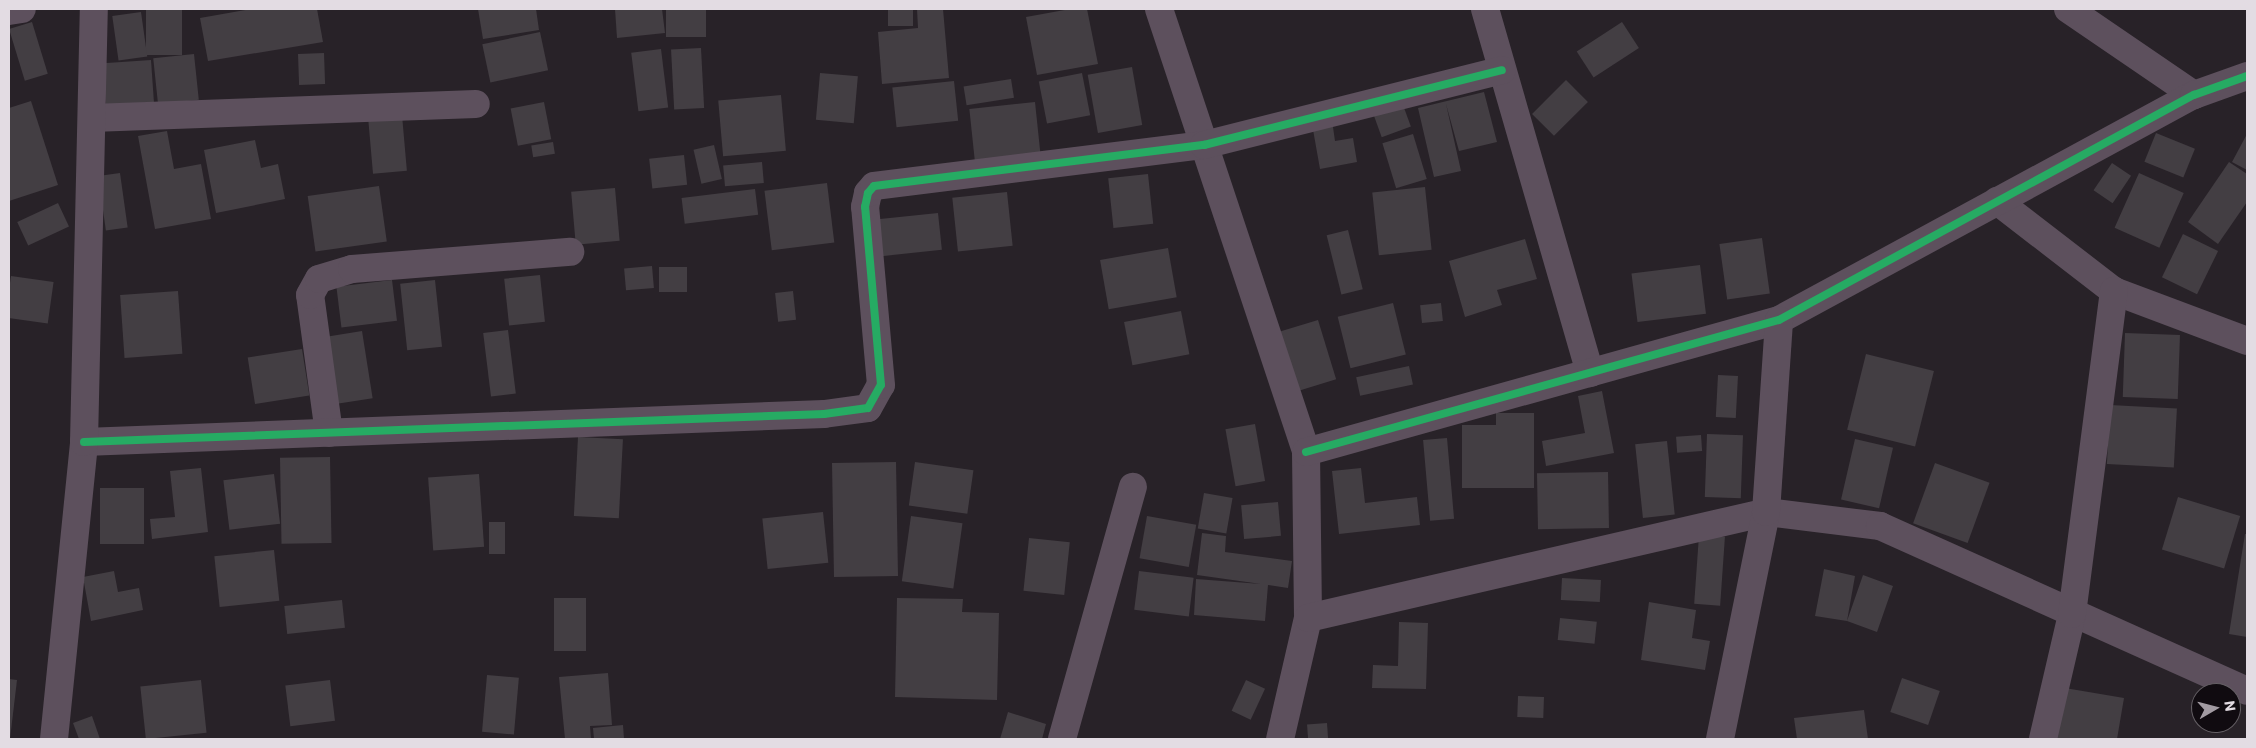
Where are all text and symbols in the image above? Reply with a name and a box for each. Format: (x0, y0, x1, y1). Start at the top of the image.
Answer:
north arrow (2191, 683, 2241, 733)
text: N (2221, 700, 2240, 712)

